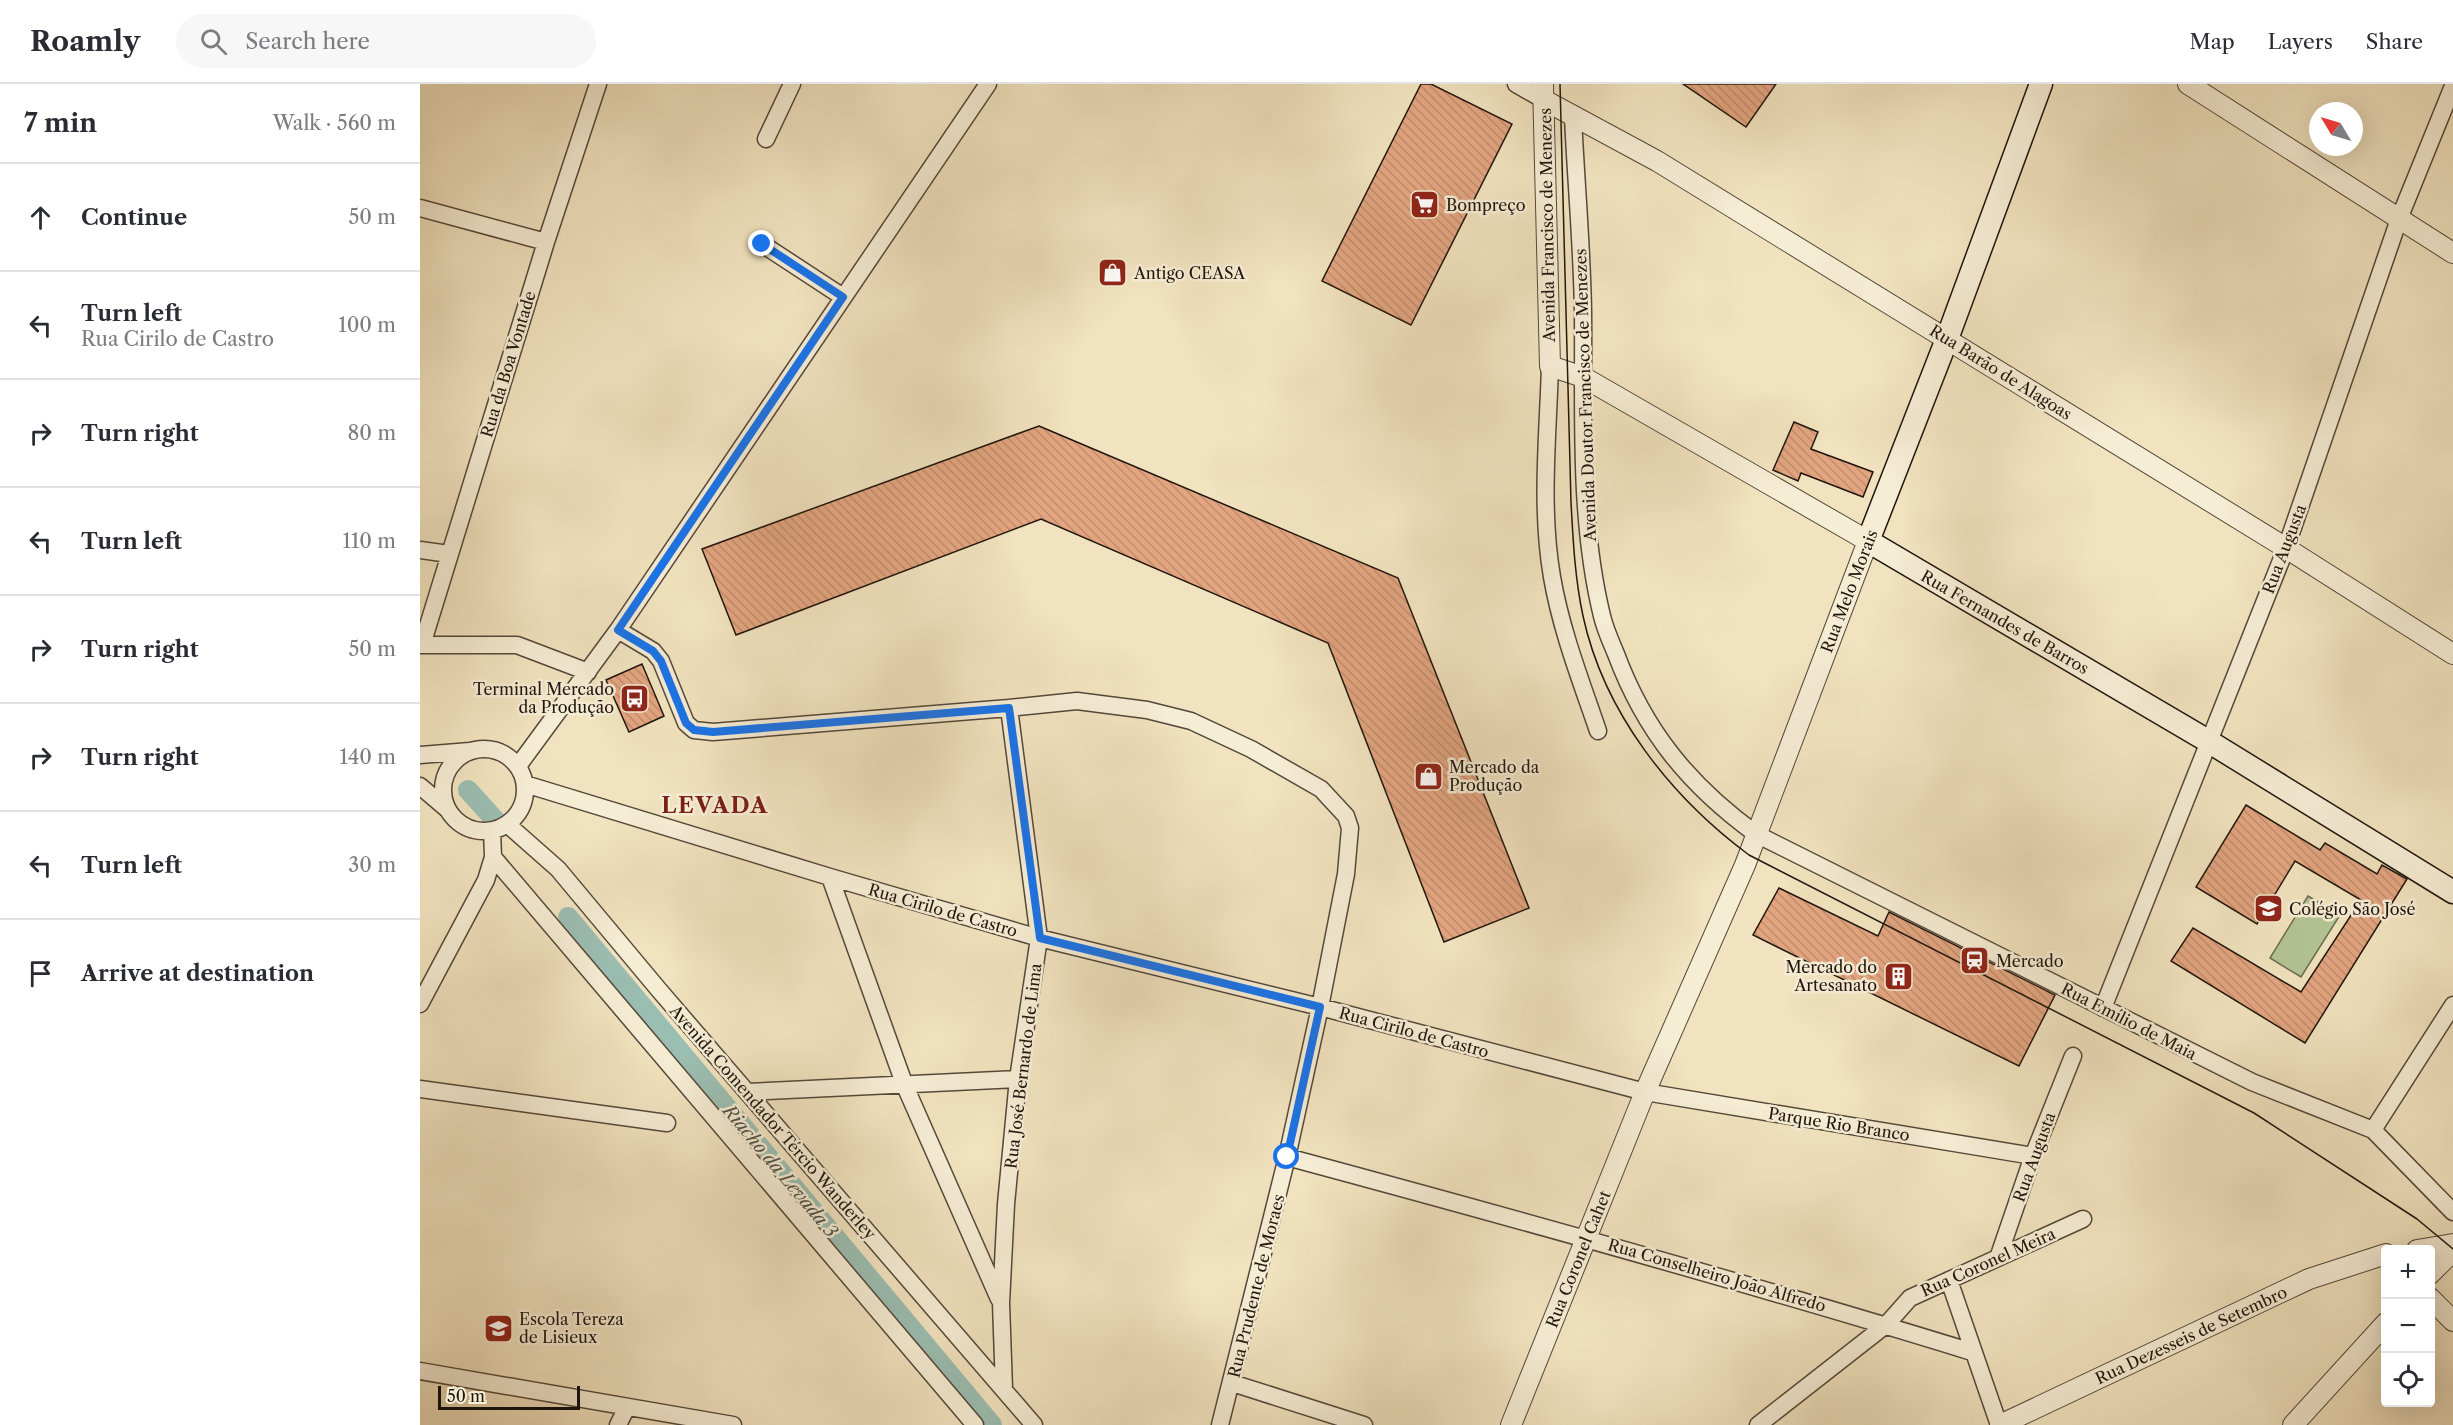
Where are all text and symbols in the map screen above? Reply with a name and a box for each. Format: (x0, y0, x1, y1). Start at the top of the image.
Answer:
search box (176, 14, 596, 68)
text: Roamly (30, 24, 140, 58)
icon: search (197, 25, 230, 58)
text: Search here (245, 28, 370, 55)
text: Map (2190, 29, 2235, 54)
text: Layers (2268, 29, 2333, 54)
text: Share (2366, 29, 2423, 54)
north arrow (2309, 102, 2363, 156)
text: 7 min (24, 107, 97, 139)
street label: Avenida Francisco de Menezes (1535, 108, 1559, 343)
text: Walk · 560 m (273, 111, 396, 135)
supermarket icon: Bompreço (1409, 189, 1441, 221)
place label: Bompreço (1446, 195, 1526, 215)
icon: ahead (24, 201, 57, 234)
text: Continue (81, 204, 187, 231)
text: 50 m (349, 205, 396, 229)
route end (748, 230, 774, 256)
street label: Avenida Doutor Francisco de Menezes (1570, 248, 1600, 543)
shop icon: Antigo CEASA (1097, 257, 1129, 289)
place label: Antigo CEASA (1133, 263, 1246, 283)
street label: Rua da Boa Vontade (476, 288, 540, 440)
text: Turn left (81, 300, 182, 327)
icon: left (24, 309, 57, 342)
text: 100 m (338, 313, 396, 337)
street label: Rua Barão de Alagoas (1926, 320, 2076, 424)
text: Rua Cirilo de Castro (81, 327, 274, 351)
icon: right (24, 417, 57, 450)
text: Turn right (81, 420, 199, 447)
text: 80 m (348, 421, 396, 445)
street label: Rua Augusta (2258, 501, 2310, 597)
icon: left (24, 525, 57, 558)
street label: Rua Melo Morais (1816, 527, 1882, 655)
text: Turn left (81, 528, 182, 555)
text: 110 m (343, 529, 396, 553)
street label: Rua Fernandes de Barros (1917, 566, 2093, 678)
icon: right (24, 633, 57, 666)
text: Turn right (81, 636, 199, 663)
text: 50 m (349, 637, 396, 661)
place label: Terminal Mercado da Produção (473, 679, 614, 717)
bus stop icon: Terminal Mercado da Produção (619, 682, 651, 714)
icon: right (24, 741, 57, 774)
text: Turn right (81, 744, 199, 771)
text: 140 m (339, 745, 396, 769)
place label: Mercado da Produção (1449, 757, 1540, 795)
shop icon: Mercado da Produção (1412, 760, 1444, 792)
district label: LEVADA (661, 792, 769, 819)
icon: left (24, 849, 57, 882)
text: Turn left (81, 852, 182, 879)
text: 30 m (348, 853, 396, 877)
street label: Rua Cirilo de Castro (866, 879, 1020, 941)
school or university icon: Colégio São José (2252, 893, 2284, 925)
place label: Colégio São José (2289, 899, 2415, 919)
station icon: Mercado (1959, 945, 1991, 977)
place label: Mercado (1996, 951, 2064, 971)
icon: arrive (24, 957, 57, 990)
place label: Mercado do Artesanato (1786, 957, 1877, 995)
text: Arrive at destination (81, 960, 314, 987)
building icon: Mercado do Artesanato (1882, 960, 1914, 992)
street label: Rua José Bernardo de Lima (1000, 962, 1046, 1170)
street label: Rua Emílio de Maia (2058, 978, 2201, 1064)
street label: Avenida Comendador Tércio Wanderley (665, 1000, 881, 1244)
street label: Rua Cirilo de Castro (1337, 1002, 1491, 1062)
water label: Riacho da Levada 3 (717, 1099, 842, 1242)
street label: Parque Rio Branco (1767, 1103, 1911, 1145)
street label: Rua Augusta (2008, 1109, 2060, 1205)
route start (1273, 1143, 1299, 1169)
street label: Rua Coronel Cahet (1541, 1187, 1615, 1330)
street label: Rua Prudente de Moraes (1224, 1192, 1289, 1380)
street label: Rua Coronel Meira (1918, 1223, 2059, 1301)
street label: Rua Conselheiro João Alfredo (1606, 1234, 1828, 1316)
map controls (2381, 1245, 2435, 1407)
button: + (2381, 1245, 2435, 1299)
street label: Rua Dezesseis de Setembro (2092, 1282, 2290, 1388)
button: − (2381, 1299, 2435, 1353)
place label: Escola Tereza de Lisieux (519, 1309, 624, 1347)
school or university icon: Escola Tereza de Lisieux (482, 1312, 514, 1344)
button: locate (2381, 1353, 2435, 1407)
scale bar (438, 1383, 580, 1410)
text: 50 m (447, 1386, 485, 1406)

